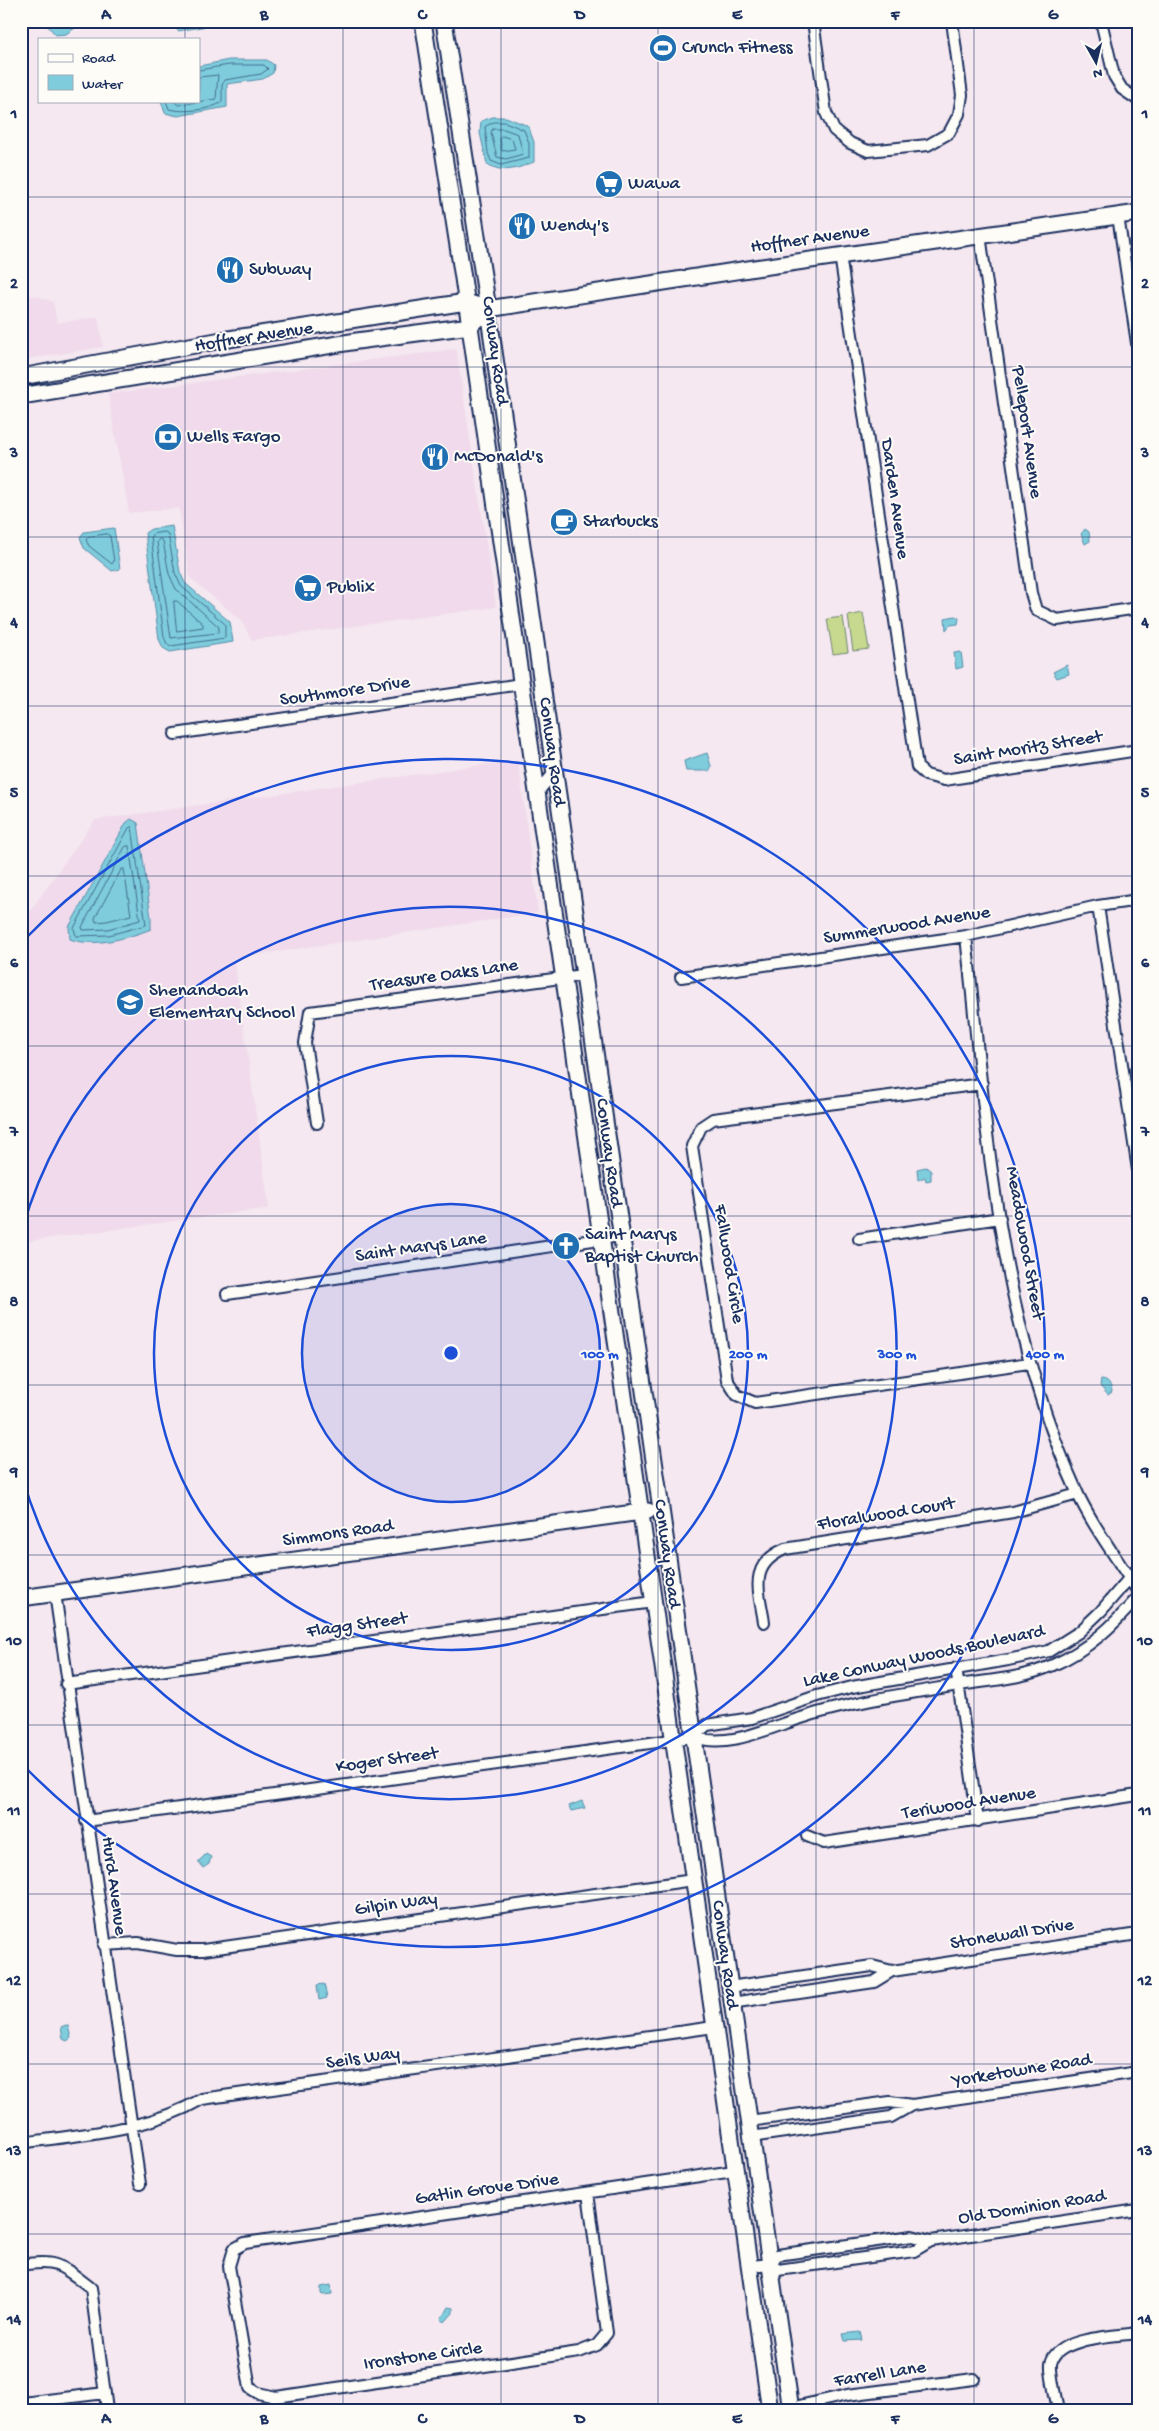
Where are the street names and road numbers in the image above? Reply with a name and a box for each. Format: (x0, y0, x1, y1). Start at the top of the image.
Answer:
street label: Hoffner Avenue (749, 220, 871, 260)
street label: Conway Road (475, 295, 513, 409)
street label: Hoffner Avenue (193, 317, 315, 359)
street label: Pelleport Avenue (1005, 363, 1047, 500)
street label: Darden Avenue (874, 435, 914, 561)
street label: Southmore Drive (278, 671, 412, 713)
street label: Conway Road (532, 696, 570, 810)
street label: Saint Moritz Street (952, 726, 1106, 772)
street label: Summerwood Avenue (822, 901, 992, 951)
street label: Treasure Oaks Lane (367, 954, 520, 998)
street label: Conway Road (589, 1097, 627, 1211)
street label: Meadowood Street (999, 1165, 1049, 1324)
street label: Fallwood Circle (707, 1202, 749, 1325)
street label: Saint Marys Lane (354, 1227, 488, 1269)
street label: Floralwood Court (815, 1492, 959, 1537)
street label: Conway Road (647, 1498, 685, 1612)
street label: Simmons Road (281, 1515, 397, 1553)
street label: Flagg Street (304, 1607, 411, 1645)
street label: Lake Conway Woods Boulevard (801, 1620, 1049, 1694)
street label: Koger Street (334, 1742, 442, 1780)
street label: Teriwood Avenue (899, 1782, 1038, 1826)
street label: Hurd Avenue (95, 1835, 131, 1937)
street label: Gilpin Way (353, 1888, 440, 1922)
street label: Conway Road (705, 1899, 743, 2013)
street label: Stonewall Drive (949, 1914, 1076, 1956)
street label: Seils Way (325, 2042, 402, 2076)
street label: Yorketowne Road (949, 2048, 1095, 2094)
street label: Gatlin Grove Drive (414, 2169, 560, 2211)
street label: Old Dominion Road (957, 2185, 1109, 2231)
street label: Ironstone Circle (362, 2337, 484, 2377)
street label: Farrell Lane (831, 2356, 928, 2394)

